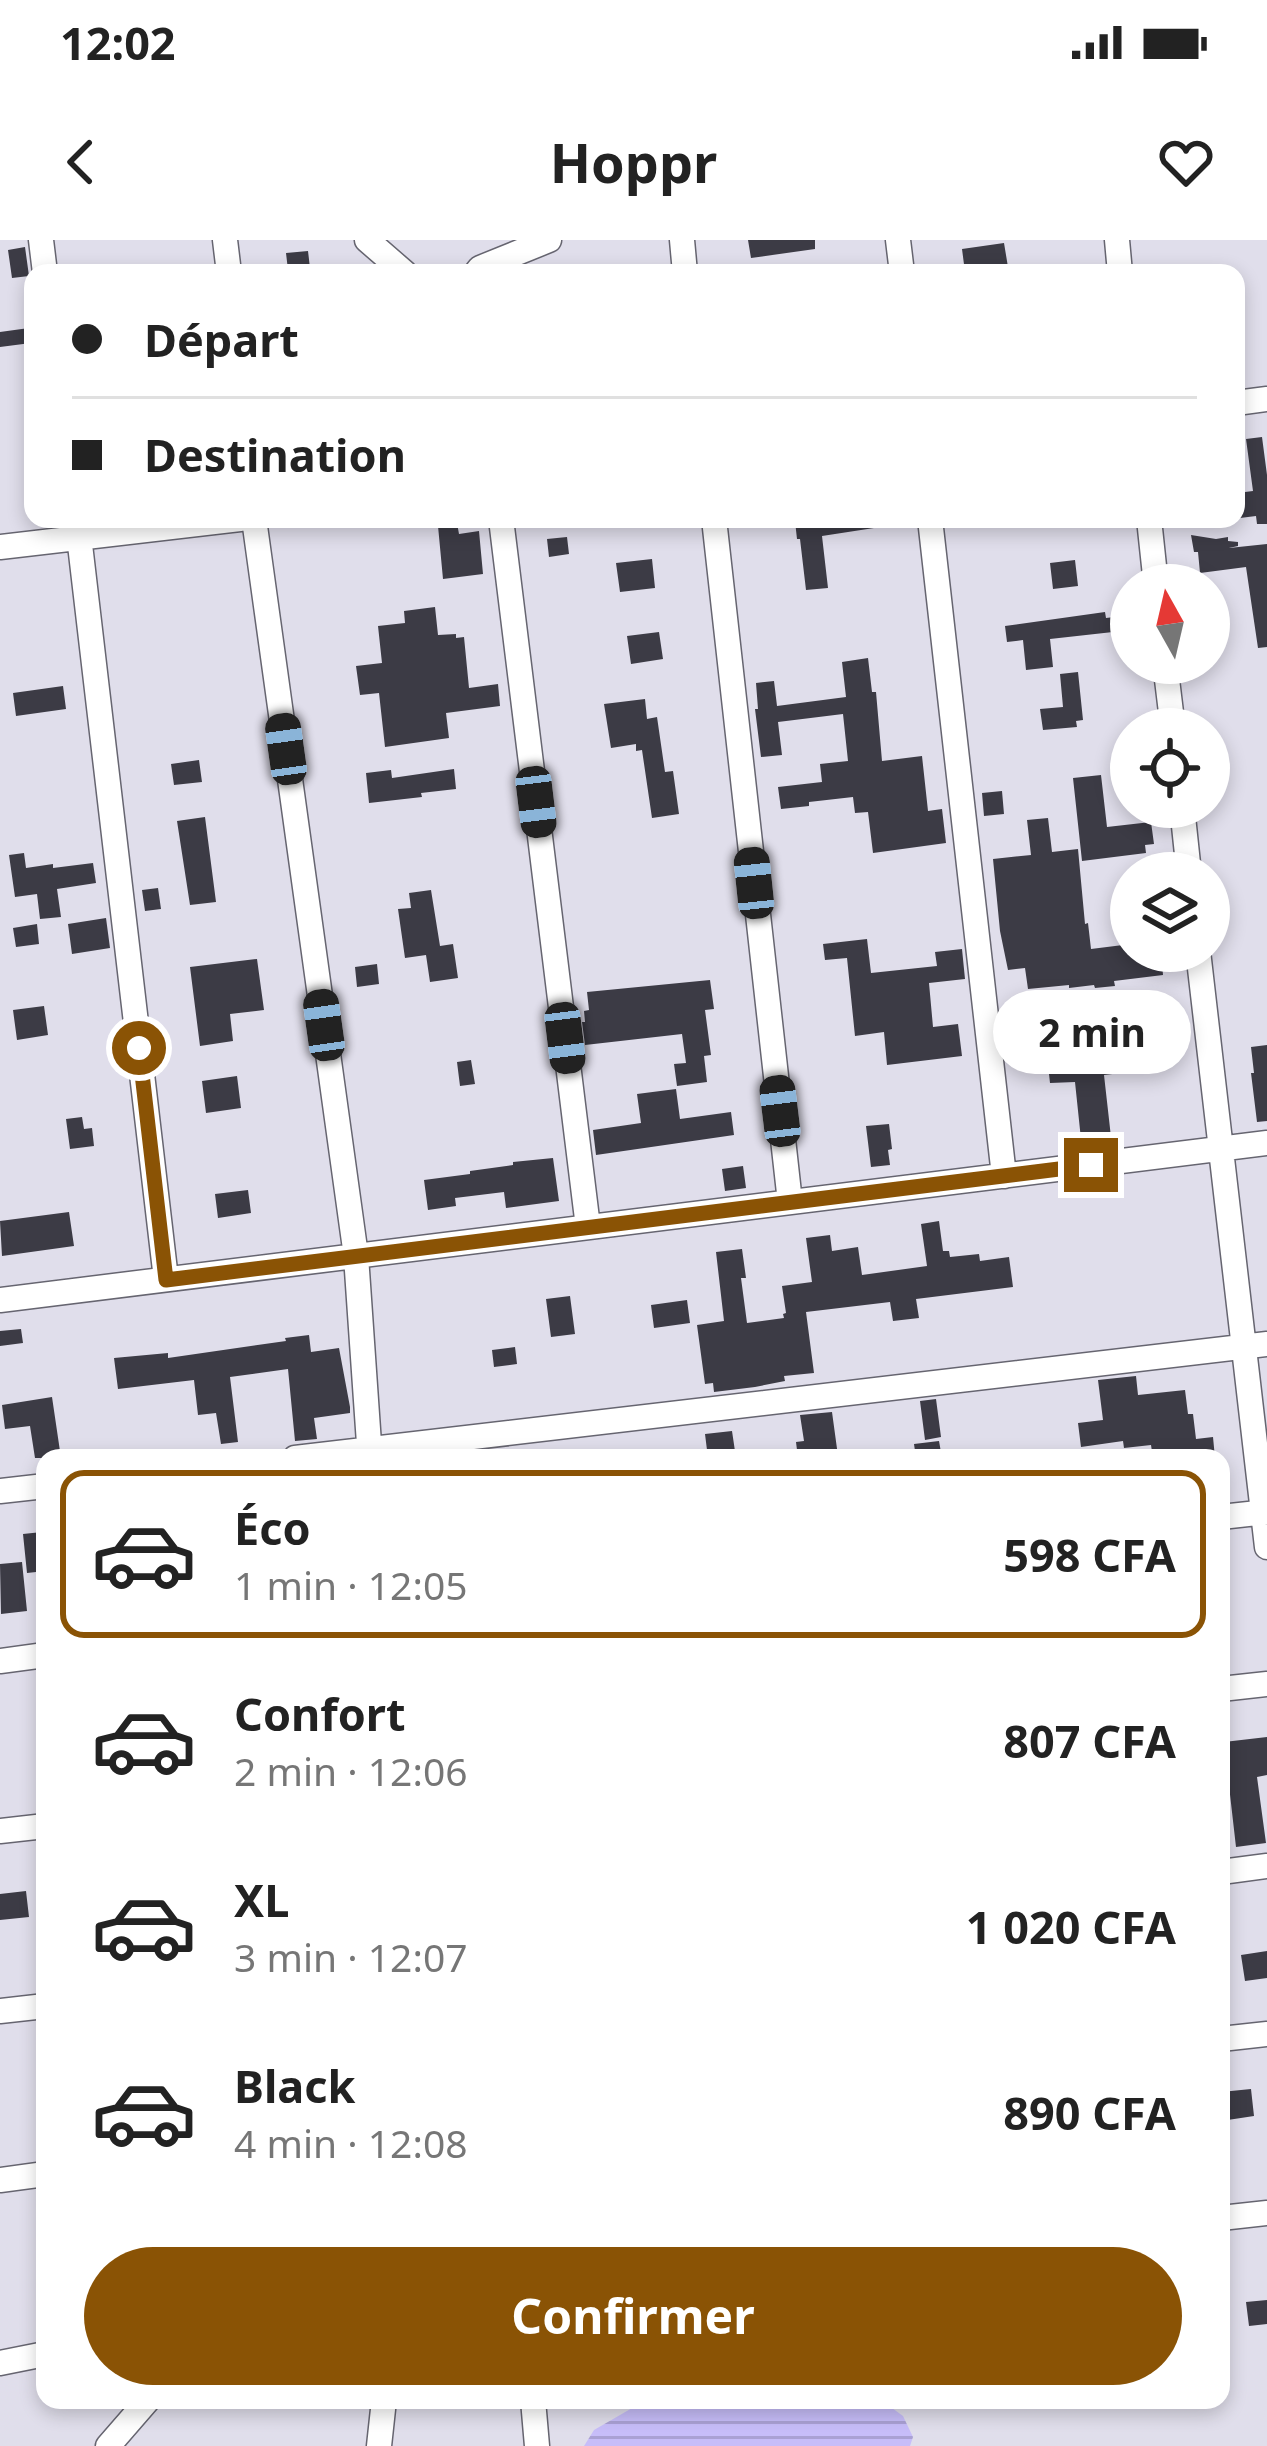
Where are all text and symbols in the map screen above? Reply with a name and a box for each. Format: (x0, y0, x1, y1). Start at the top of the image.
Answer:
text: 12:02 (60, 12, 176, 73)
text: Hoppr (550, 125, 717, 199)
icon: back (48, 129, 114, 195)
icon: heart (1153, 129, 1219, 195)
text: Départ (144, 309, 299, 370)
text: Destination (144, 424, 406, 485)
north arrow (1110, 564, 1230, 684)
map controls (1110, 564, 1230, 972)
button: locate (1110, 708, 1230, 828)
car (263, 711, 309, 787)
car (514, 764, 558, 840)
car (732, 845, 776, 921)
button: layers (1110, 852, 1230, 972)
car (301, 987, 347, 1063)
callout: 2 min (992, 991, 1190, 1075)
car (543, 1000, 587, 1076)
text: 2 min (1038, 1005, 1146, 1058)
route start (112, 1021, 166, 1075)
car (758, 1073, 802, 1149)
route end (1064, 1138, 1118, 1192)
text: Éco (234, 1497, 311, 1558)
icon: car (90, 1500, 198, 1608)
text: 598 CFA (1003, 1524, 1176, 1585)
text: 1 min · 12:05 (234, 1558, 468, 1611)
text: Confort (234, 1683, 405, 1744)
icon: car (90, 1686, 198, 1794)
text: 807 CFA (1003, 1710, 1176, 1771)
text: 2 min · 12:06 (234, 1744, 468, 1797)
text: XL (234, 1869, 289, 1930)
icon: car (90, 1872, 198, 1980)
text: 1 020 CFA (966, 1896, 1176, 1957)
text: 3 min · 12:07 (234, 1930, 468, 1983)
text: Black (234, 2055, 355, 2116)
icon: car (90, 2058, 198, 2166)
text: 890 CFA (1003, 2082, 1176, 2143)
text: 4 min · 12:08 (234, 2116, 468, 2169)
button: Confirmer (84, 2247, 1182, 2385)

